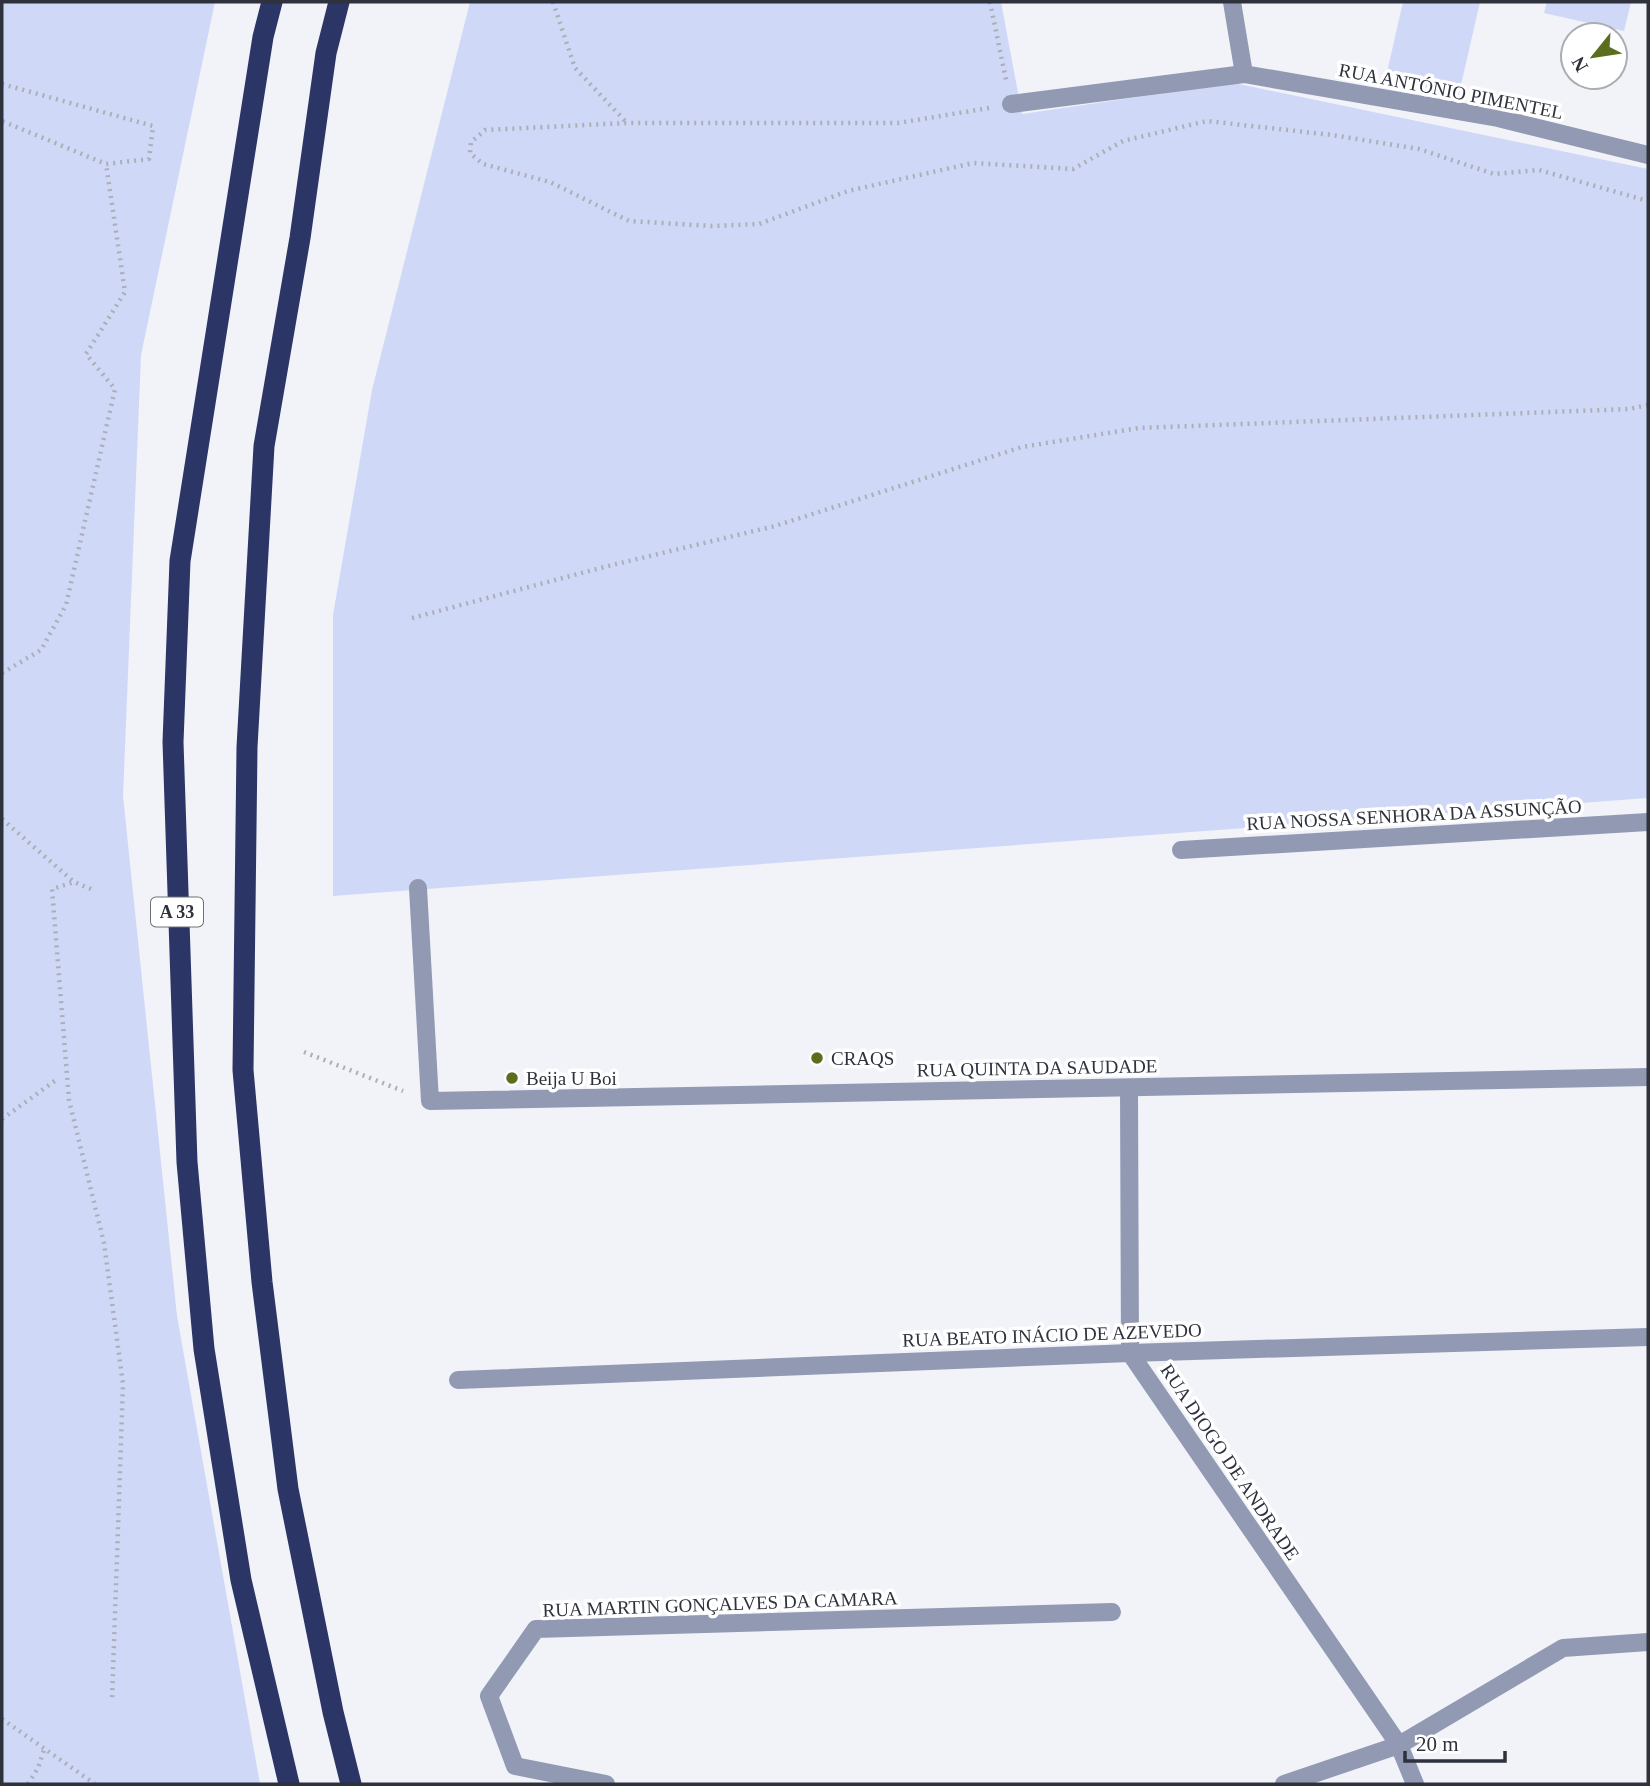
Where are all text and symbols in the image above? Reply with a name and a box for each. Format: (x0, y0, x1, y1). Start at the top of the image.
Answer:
north arrow (1559, 21, 1629, 91)
text: N (1567, 53, 1592, 75)
street label: RUA ANTÓNIO PIMENTEL (1337, 59, 1565, 123)
street label: RUA NOSSA SENHORA DA ASSUNÇÃO (1246, 796, 1582, 834)
road number: A 33 (151, 897, 203, 926)
place label: CRAQS (831, 1048, 894, 1069)
marker: CRAQS (809, 1050, 825, 1066)
street label: RUA QUINTA DA SAUDADE (916, 1055, 1158, 1081)
place label: Beija U Boi (526, 1068, 617, 1089)
marker: Beija U Boi (504, 1070, 520, 1086)
street label: RUA BEATO INÁCIO DE AZEVEDO (902, 1319, 1202, 1351)
street label: RUA DIOGO DE ANDRADE (1157, 1360, 1303, 1564)
street label: RUA MARTIN GONÇALVES DA CAMARA (542, 1587, 898, 1621)
scale bar (1405, 1720, 1505, 1764)
text: 20 m (1416, 1732, 1459, 1756)

